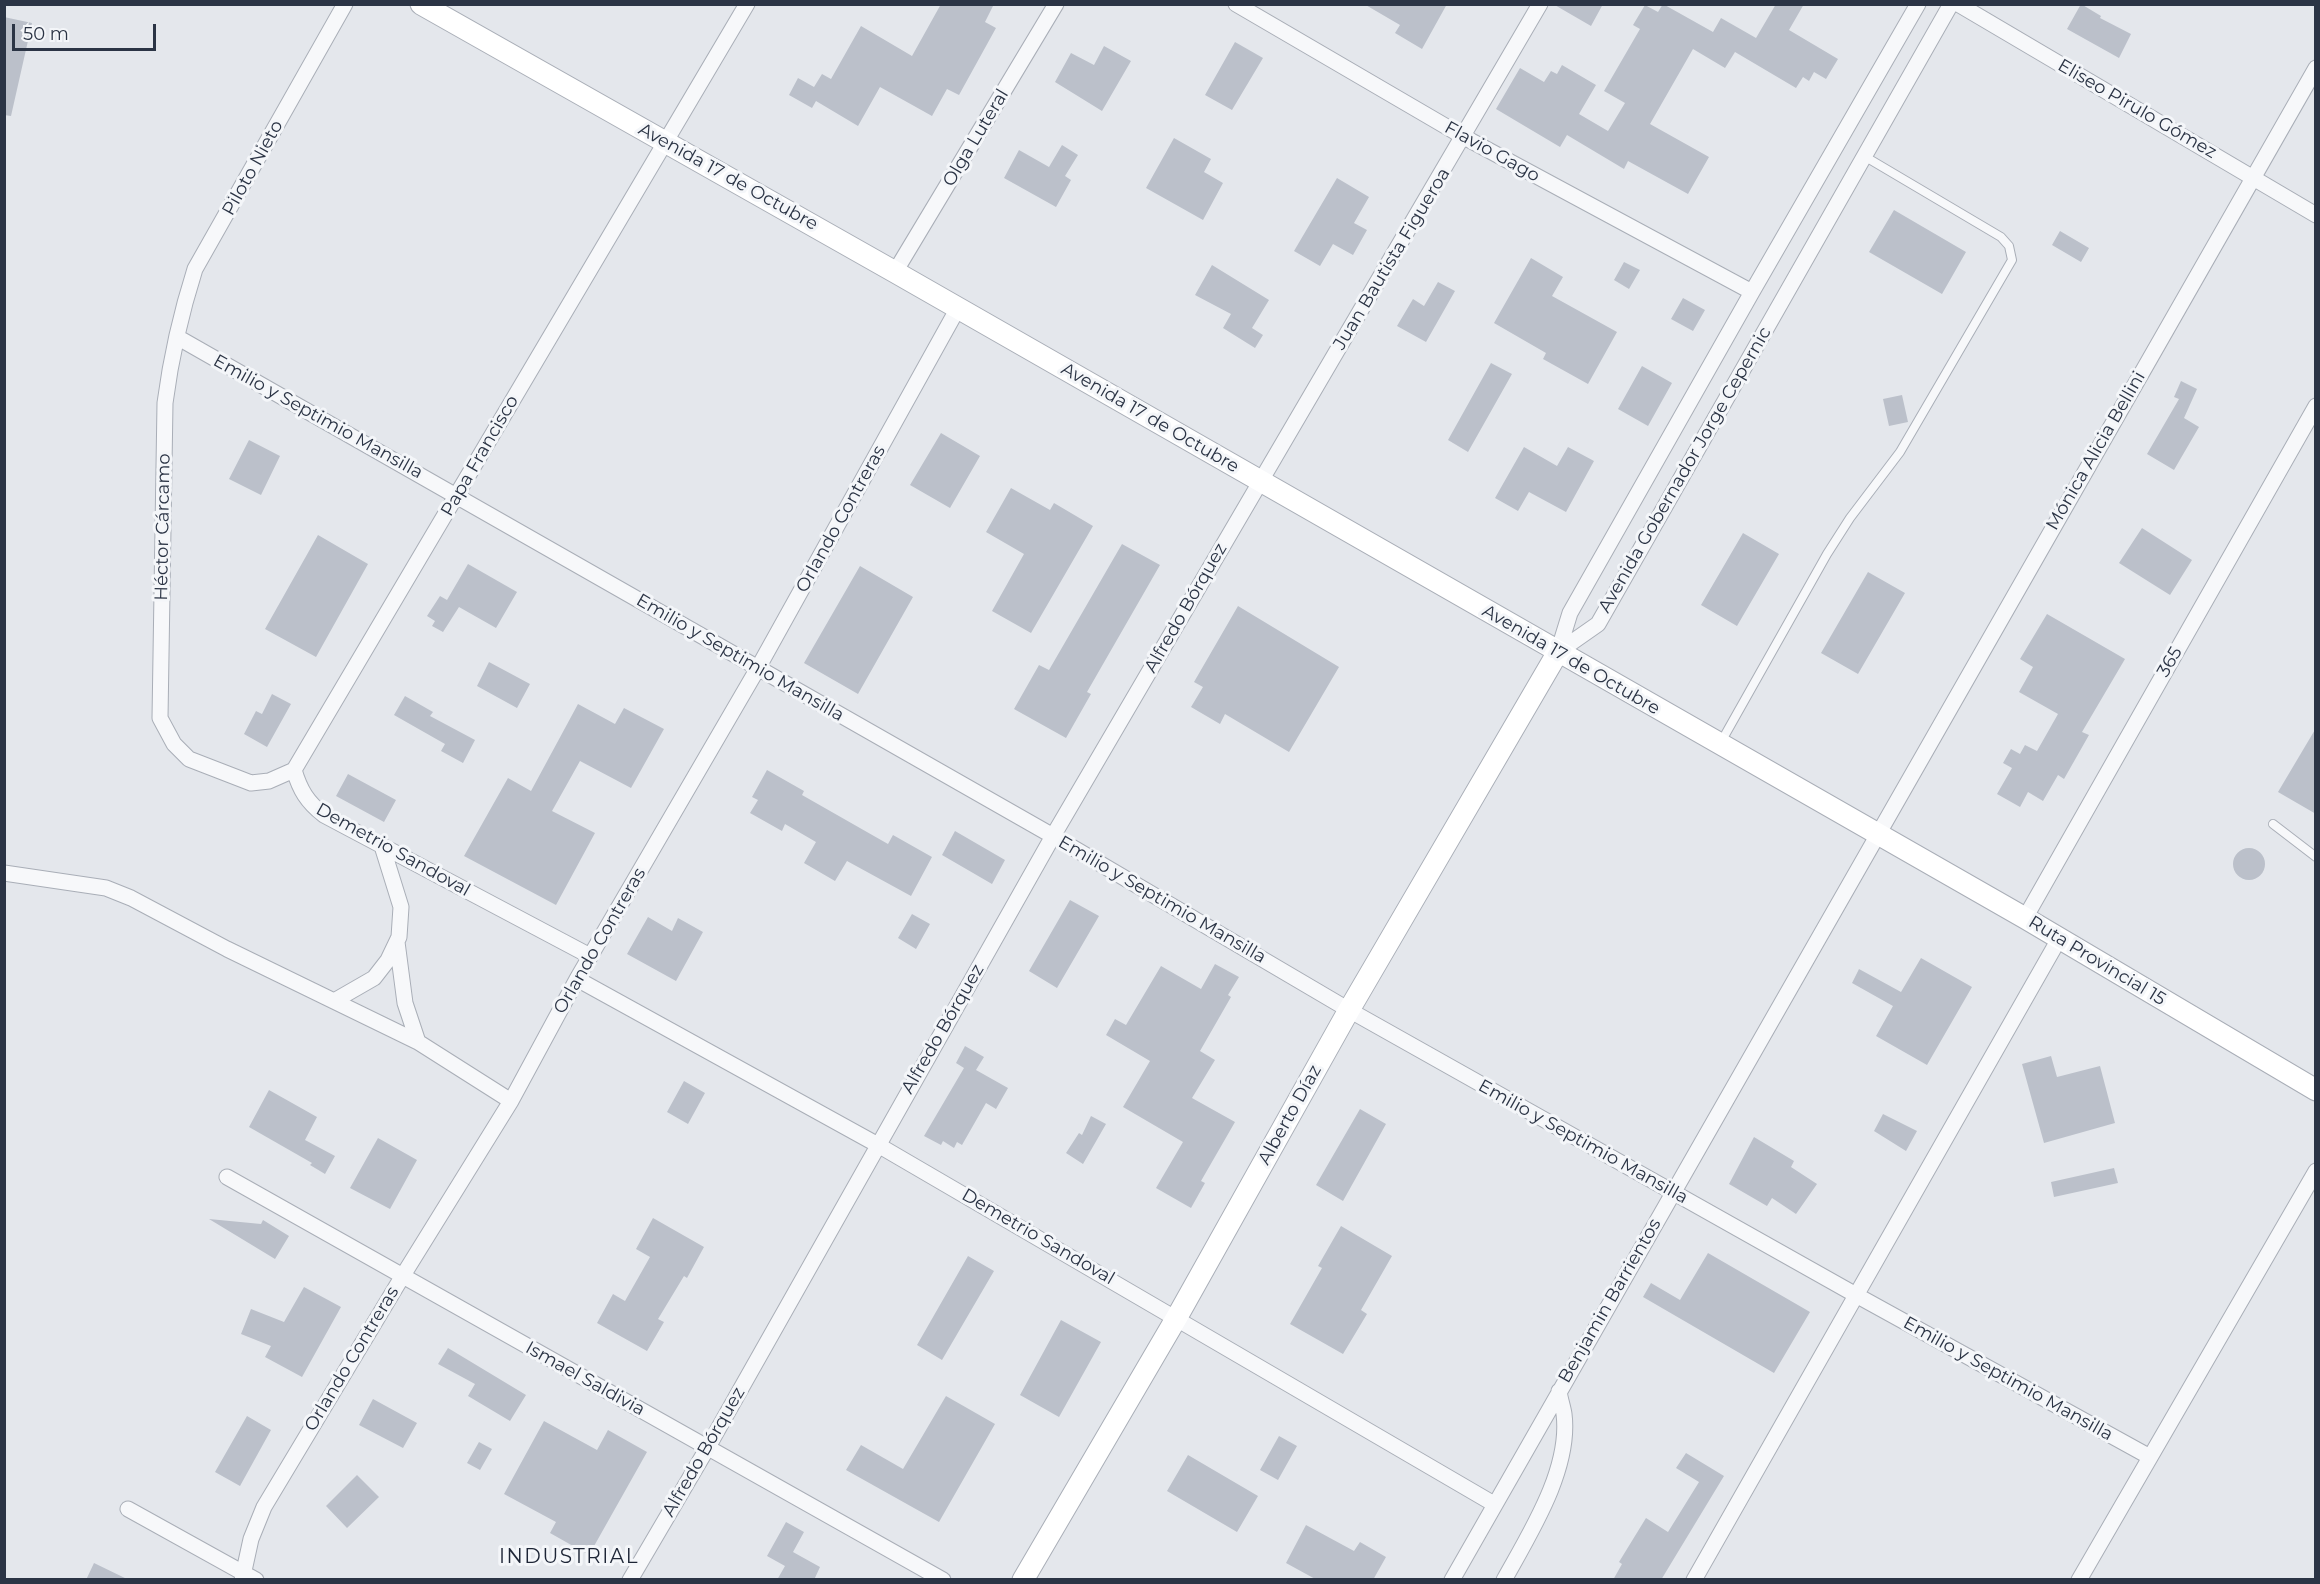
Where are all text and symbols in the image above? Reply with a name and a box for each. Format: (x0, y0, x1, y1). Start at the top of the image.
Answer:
scale bar (15, 12, 159, 50)
text: 50 m (23, 23, 69, 45)
street label: Eliseo Pirulo Gómez (2054, 55, 2220, 163)
street label: Olga Luteral (938, 85, 1014, 191)
street label: Piloto Nieto (218, 117, 288, 219)
street label: Flavio Gago (1441, 117, 1543, 187)
street label: Avenida 17 de Octubre (635, 119, 821, 235)
street label: Juan Bautista Figueroa (1329, 164, 1455, 354)
street label: Avenida Gobernador Jorge Cepernic (1594, 323, 1776, 617)
street label: Emilio y Septimio Mansilla (209, 350, 427, 484)
street label: Avenida 17 de Octubre (1057, 358, 1243, 478)
street label: Mónica Alicia Bellini (2042, 368, 2150, 534)
street label: Papa Francisco (437, 392, 523, 520)
street label: Orlando Contreras (792, 442, 890, 596)
street label: Héctor Cárcamo (151, 453, 175, 601)
street label: Alfredo Bórquez (1140, 539, 1232, 677)
street label: Emilio y Septimio Mansilla (632, 590, 848, 726)
street label: Avenida 17 de Octubre (1478, 600, 1664, 720)
street label: 365 (2153, 643, 2187, 681)
street label: Demetrio Sandoval (312, 799, 474, 901)
street label: Emilio y Septimio Mansilla (1054, 832, 1270, 968)
street label: Orlando Contreras (549, 864, 651, 1018)
street label: Ruta Provincial 15 (2024, 911, 2170, 1011)
street label: Alfredo Bórquez (897, 960, 989, 1098)
street label: Alberto Díaz (1254, 1061, 1326, 1169)
street label: Emilio y Septimio Mansilla (1474, 1075, 1692, 1209)
street label: Demetrio Sandoval (958, 1184, 1118, 1290)
street label: Benjamin Barrientos (1554, 1215, 1666, 1387)
street label: Orlando Contreras (300, 1283, 404, 1435)
street label: Emilio y Septimio Mansilla (1899, 1312, 2117, 1446)
street label: Ismael Saldivia (522, 1337, 648, 1421)
street label: Alfredo Bórquez (658, 1383, 750, 1521)
district label: INDUSTRIAL (499, 1545, 639, 1569)

